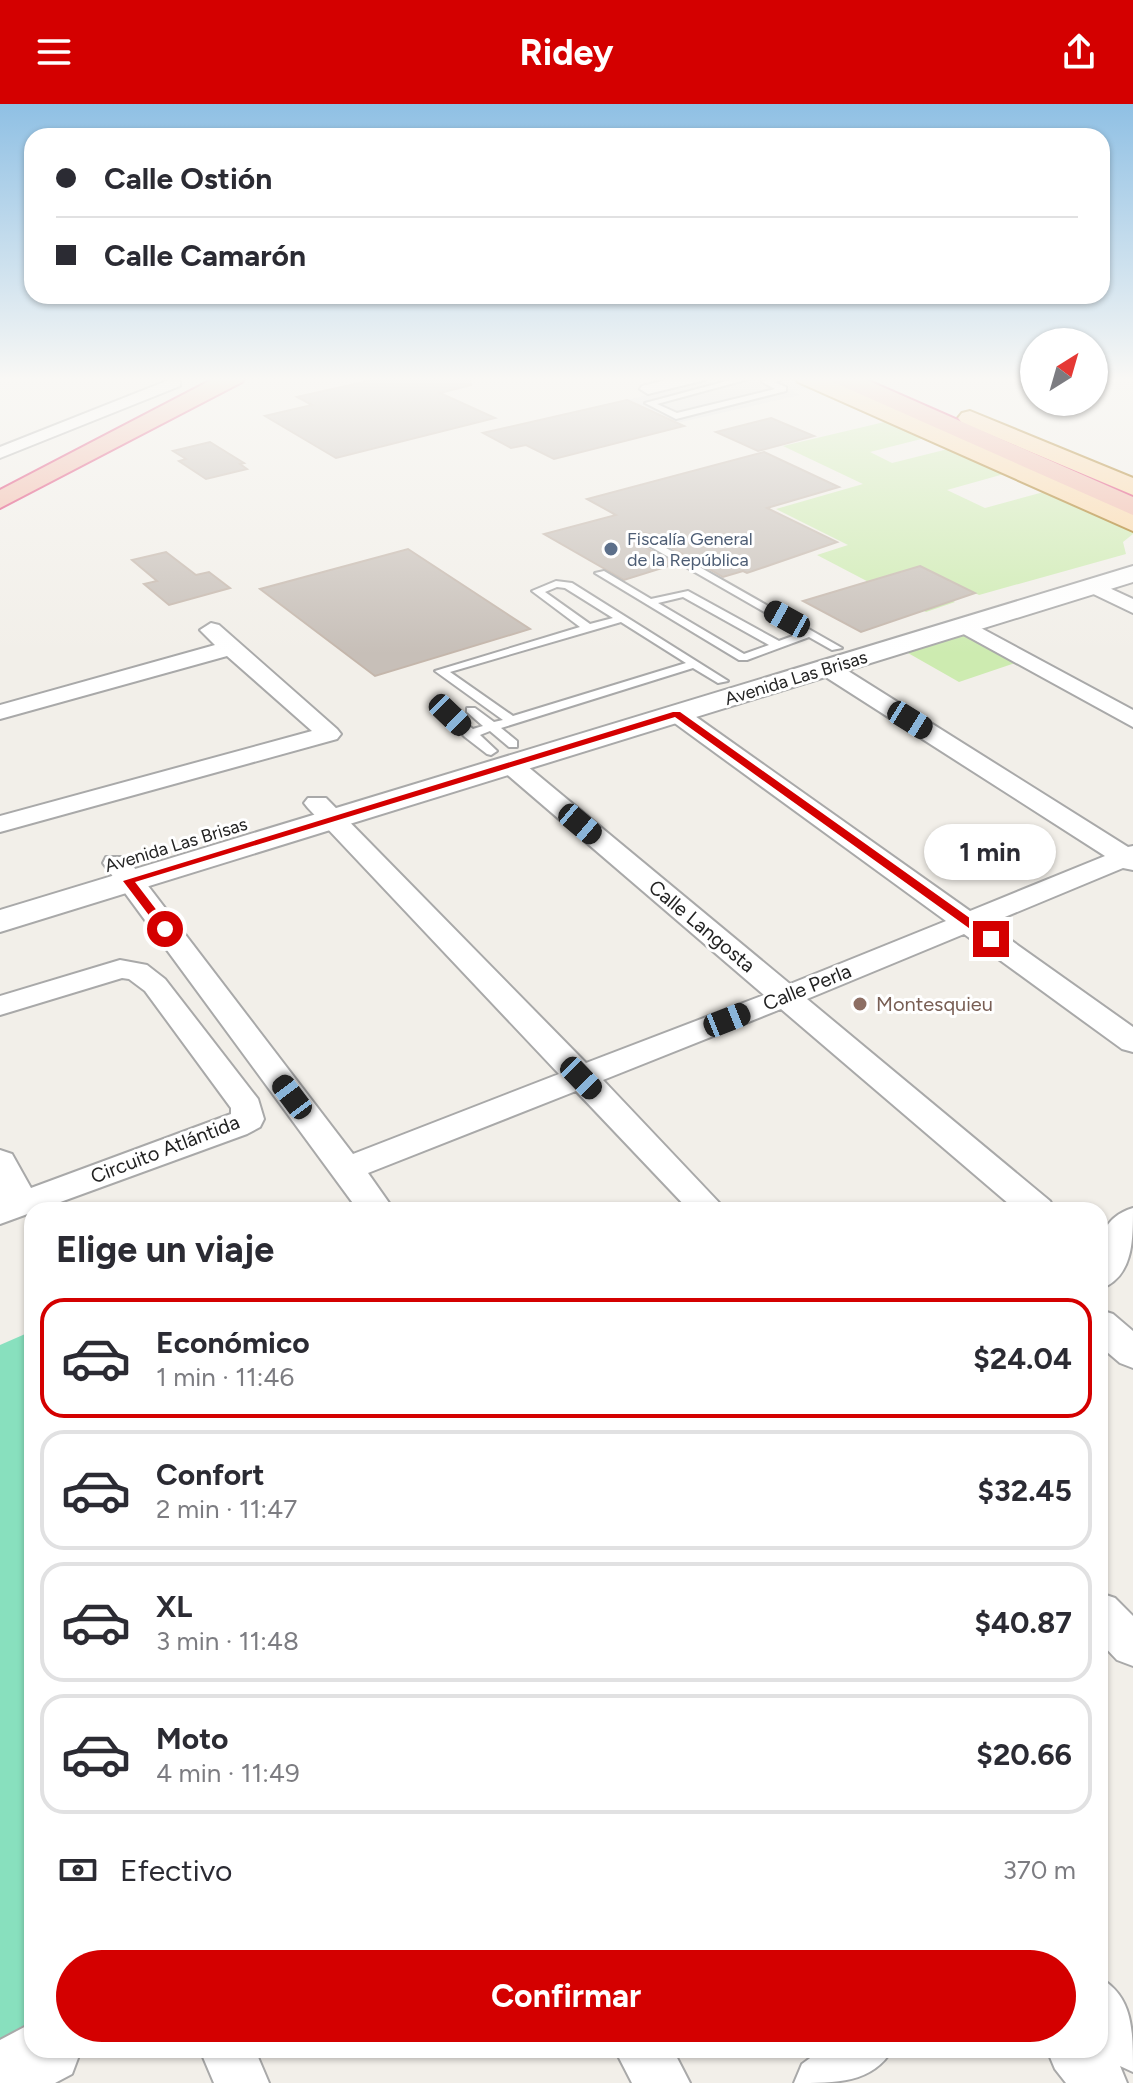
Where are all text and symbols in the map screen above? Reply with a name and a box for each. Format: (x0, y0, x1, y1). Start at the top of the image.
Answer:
icon: menu (32, 30, 76, 74)
icon: share (1057, 30, 1101, 74)
text: Ridey (520, 31, 613, 74)
text: Calle Ostión (104, 160, 272, 197)
text: Calle Camarón (104, 237, 306, 274)
north arrow (1020, 328, 1108, 416)
map controls (1020, 328, 1108, 416)
place label: Fiscalía General de la República (627, 528, 753, 571)
marker: Fiscalía General de la República (602, 540, 620, 558)
car (760, 597, 814, 641)
street label: Avenida Las Brisas (722, 646, 870, 710)
car (424, 690, 476, 740)
car (883, 697, 937, 743)
car (554, 799, 606, 849)
street label: Avenida Las Brisas (102, 813, 250, 877)
callout: 1 min (925, 823, 1057, 879)
text: 1 min (959, 836, 1021, 868)
street label: Calle Langosta (644, 875, 760, 977)
route start (147, 911, 183, 947)
route end (973, 921, 1009, 957)
street label: Calle Perla (759, 958, 855, 1016)
place label: Montesquieu (876, 992, 993, 1016)
marker: Montesquieu (851, 995, 869, 1013)
car (700, 1000, 754, 1040)
car (556, 1052, 606, 1104)
car (268, 1071, 316, 1123)
street label: Circuito Atlántida (87, 1110, 243, 1188)
text: Elige un viaje (56, 1228, 274, 1271)
icon: car (60, 1322, 132, 1394)
text: Económico (156, 1324, 310, 1361)
text: $24.04 (973, 1340, 1072, 1377)
text: 1 min · 11:46 (156, 1361, 294, 1393)
icon: car (60, 1454, 132, 1526)
text: Confort (156, 1456, 265, 1493)
text: $32.45 (977, 1472, 1072, 1509)
text: 2 min · 11:47 (156, 1493, 297, 1525)
icon: car (60, 1586, 132, 1658)
text: XL (156, 1588, 192, 1625)
text: $40.87 (974, 1604, 1072, 1641)
text: 3 min · 11:48 (156, 1625, 299, 1657)
icon: car (60, 1718, 132, 1790)
text: Moto (156, 1720, 228, 1757)
text: $20.66 (976, 1736, 1072, 1773)
text: 4 min · 11:49 (156, 1757, 300, 1789)
icon: cash (56, 1848, 100, 1892)
text: Efectivo (120, 1852, 232, 1889)
text: 370 m (1003, 1854, 1076, 1886)
button: Confirmar (56, 1950, 1076, 2042)

